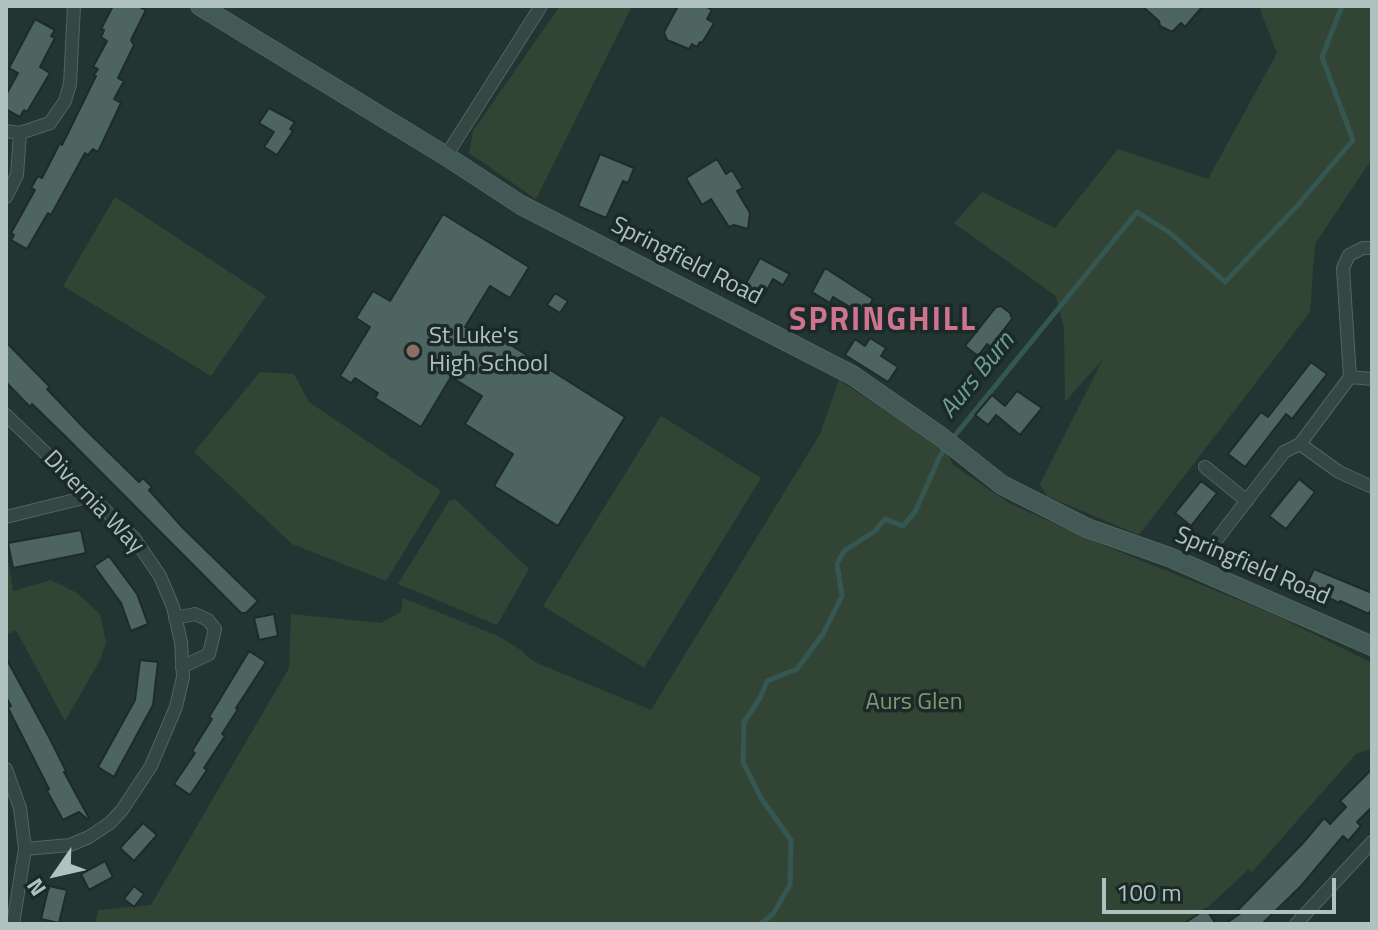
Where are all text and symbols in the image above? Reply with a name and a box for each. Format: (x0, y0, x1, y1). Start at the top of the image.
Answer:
street label: Springfield Road (606, 212, 766, 312)
district label: SPRINGHILL (789, 303, 977, 341)
place label: St Luke's High School (429, 323, 548, 379)
water label: Aurs Burn (934, 327, 1022, 425)
marker: St Luke's High School (404, 342, 422, 360)
street label: Divernia Way (37, 445, 149, 561)
street label: Springfield Road (1170, 521, 1334, 613)
park label: Aurs Glen (865, 689, 963, 717)
north arrow (16, 834, 96, 914)
scale bar (1106, 862, 1340, 912)
text: N (18, 872, 54, 903)
text: 100 m (1116, 874, 1182, 910)

